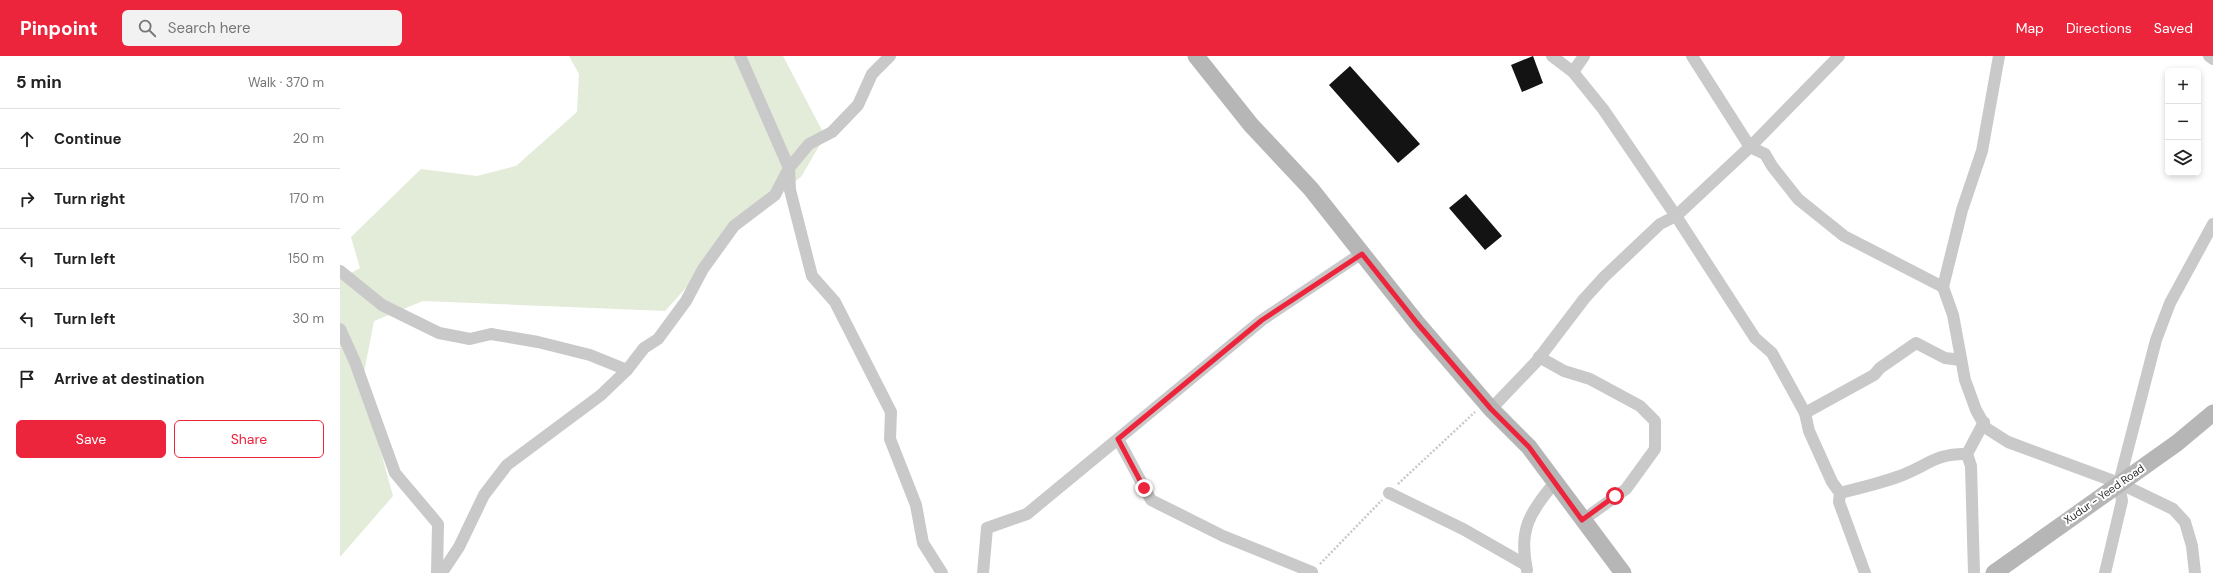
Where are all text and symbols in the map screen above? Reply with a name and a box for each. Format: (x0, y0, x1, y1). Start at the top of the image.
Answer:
search box (122, 10, 402, 46)
text: Pinpoint (20, 16, 98, 41)
icon: search (136, 17, 158, 39)
text: Search here (168, 18, 251, 38)
text: Map (2016, 19, 2044, 37)
text: Directions (2066, 19, 2132, 37)
text: Saved (2154, 19, 2193, 37)
map controls (2165, 68, 2201, 176)
button: + (2165, 68, 2201, 104)
text: 5 min (16, 71, 62, 93)
text: Walk · 370 m (248, 74, 324, 91)
button: − (2165, 104, 2201, 140)
icon: ahead (16, 128, 38, 150)
text: Continue (54, 129, 122, 149)
text: 20 m (293, 130, 324, 147)
button: layers (2165, 140, 2201, 176)
icon: right (16, 188, 38, 210)
text: Turn right (54, 189, 125, 209)
text: 170 m (289, 190, 324, 207)
icon: left (16, 248, 38, 270)
text: Turn left (54, 249, 115, 269)
text: 150 m (288, 250, 324, 267)
icon: left (16, 308, 38, 330)
text: Turn left (54, 309, 115, 329)
text: 30 m (292, 310, 324, 327)
icon: arrive (16, 368, 38, 390)
text: Arrive at destination (54, 369, 205, 389)
button: Save (16, 420, 166, 458)
button: Share (174, 420, 324, 458)
street label: Xudur - Yeed Road (2061, 461, 2147, 527)
route end (1135, 479, 1153, 497)
route start (1606, 487, 1624, 505)

